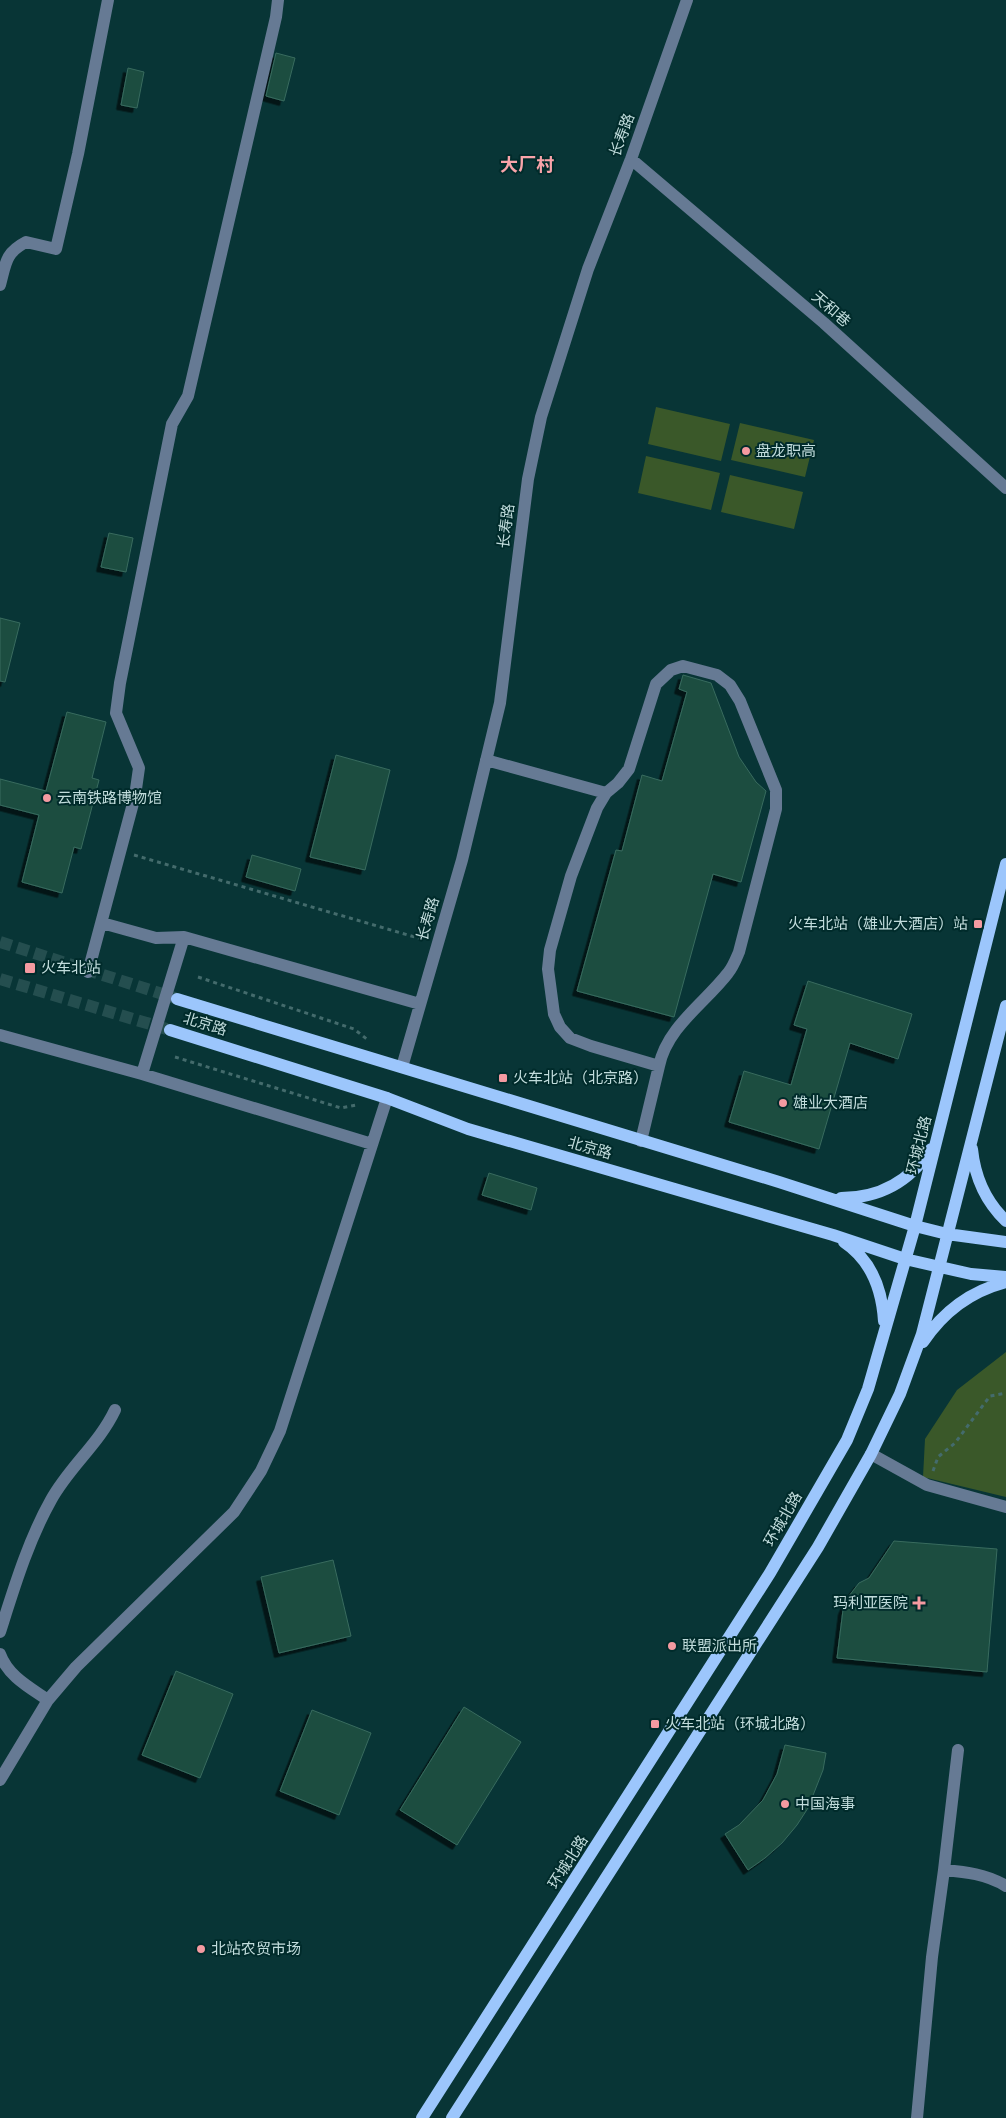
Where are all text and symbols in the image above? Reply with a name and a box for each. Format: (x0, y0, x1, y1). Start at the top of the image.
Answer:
street label: 长寿路 (605, 110, 637, 159)
district label: 大厂村 (500, 153, 554, 175)
street label: 天和巷 (809, 287, 855, 330)
place label: 盘龙职高 (756, 441, 816, 459)
marker: 盘龙职高 (740, 445, 752, 457)
street label: 长寿路 (493, 502, 517, 549)
place label: 云南铁路博物馆 (57, 788, 162, 806)
marker: 云南铁路博物馆 (41, 792, 53, 804)
street label: 长寿路 (412, 895, 442, 943)
place label: 火车北站（雄业大酒店）站 (788, 914, 968, 932)
marker: 火车北站（雄业大酒店）站 (972, 918, 984, 930)
place label: 火车北站 (41, 958, 101, 976)
marker: 火车北站 (23, 961, 37, 975)
street label: 北京路 (181, 1008, 229, 1038)
place label: 火车北站（北京路） (513, 1068, 648, 1086)
marker: 火车北站（北京路） (497, 1072, 509, 1084)
place label: 雄业大酒店 (793, 1093, 868, 1111)
marker: 雄业大酒店 (777, 1097, 789, 1109)
street label: 环城北路 (902, 1113, 934, 1176)
street label: 北京路 (566, 1132, 614, 1162)
street label: 环城北路 (759, 1488, 805, 1549)
place label: 玛利亚医院 (833, 1593, 908, 1611)
marker: 玛利亚医院 (912, 1596, 926, 1610)
place label: 联盟派出所 (682, 1636, 757, 1654)
marker: 联盟派出所 (666, 1640, 678, 1652)
place label: 火车北站（环城北路） (665, 1714, 815, 1732)
marker: 火车北站（环城北路） (649, 1718, 661, 1730)
place label: 中国海事 (795, 1794, 855, 1812)
marker: 中国海事 (779, 1798, 791, 1810)
street label: 环城北路 (544, 1831, 591, 1892)
place label: 北站农贸市场 (211, 1939, 301, 1957)
marker: 北站农贸市场 (195, 1943, 207, 1955)

